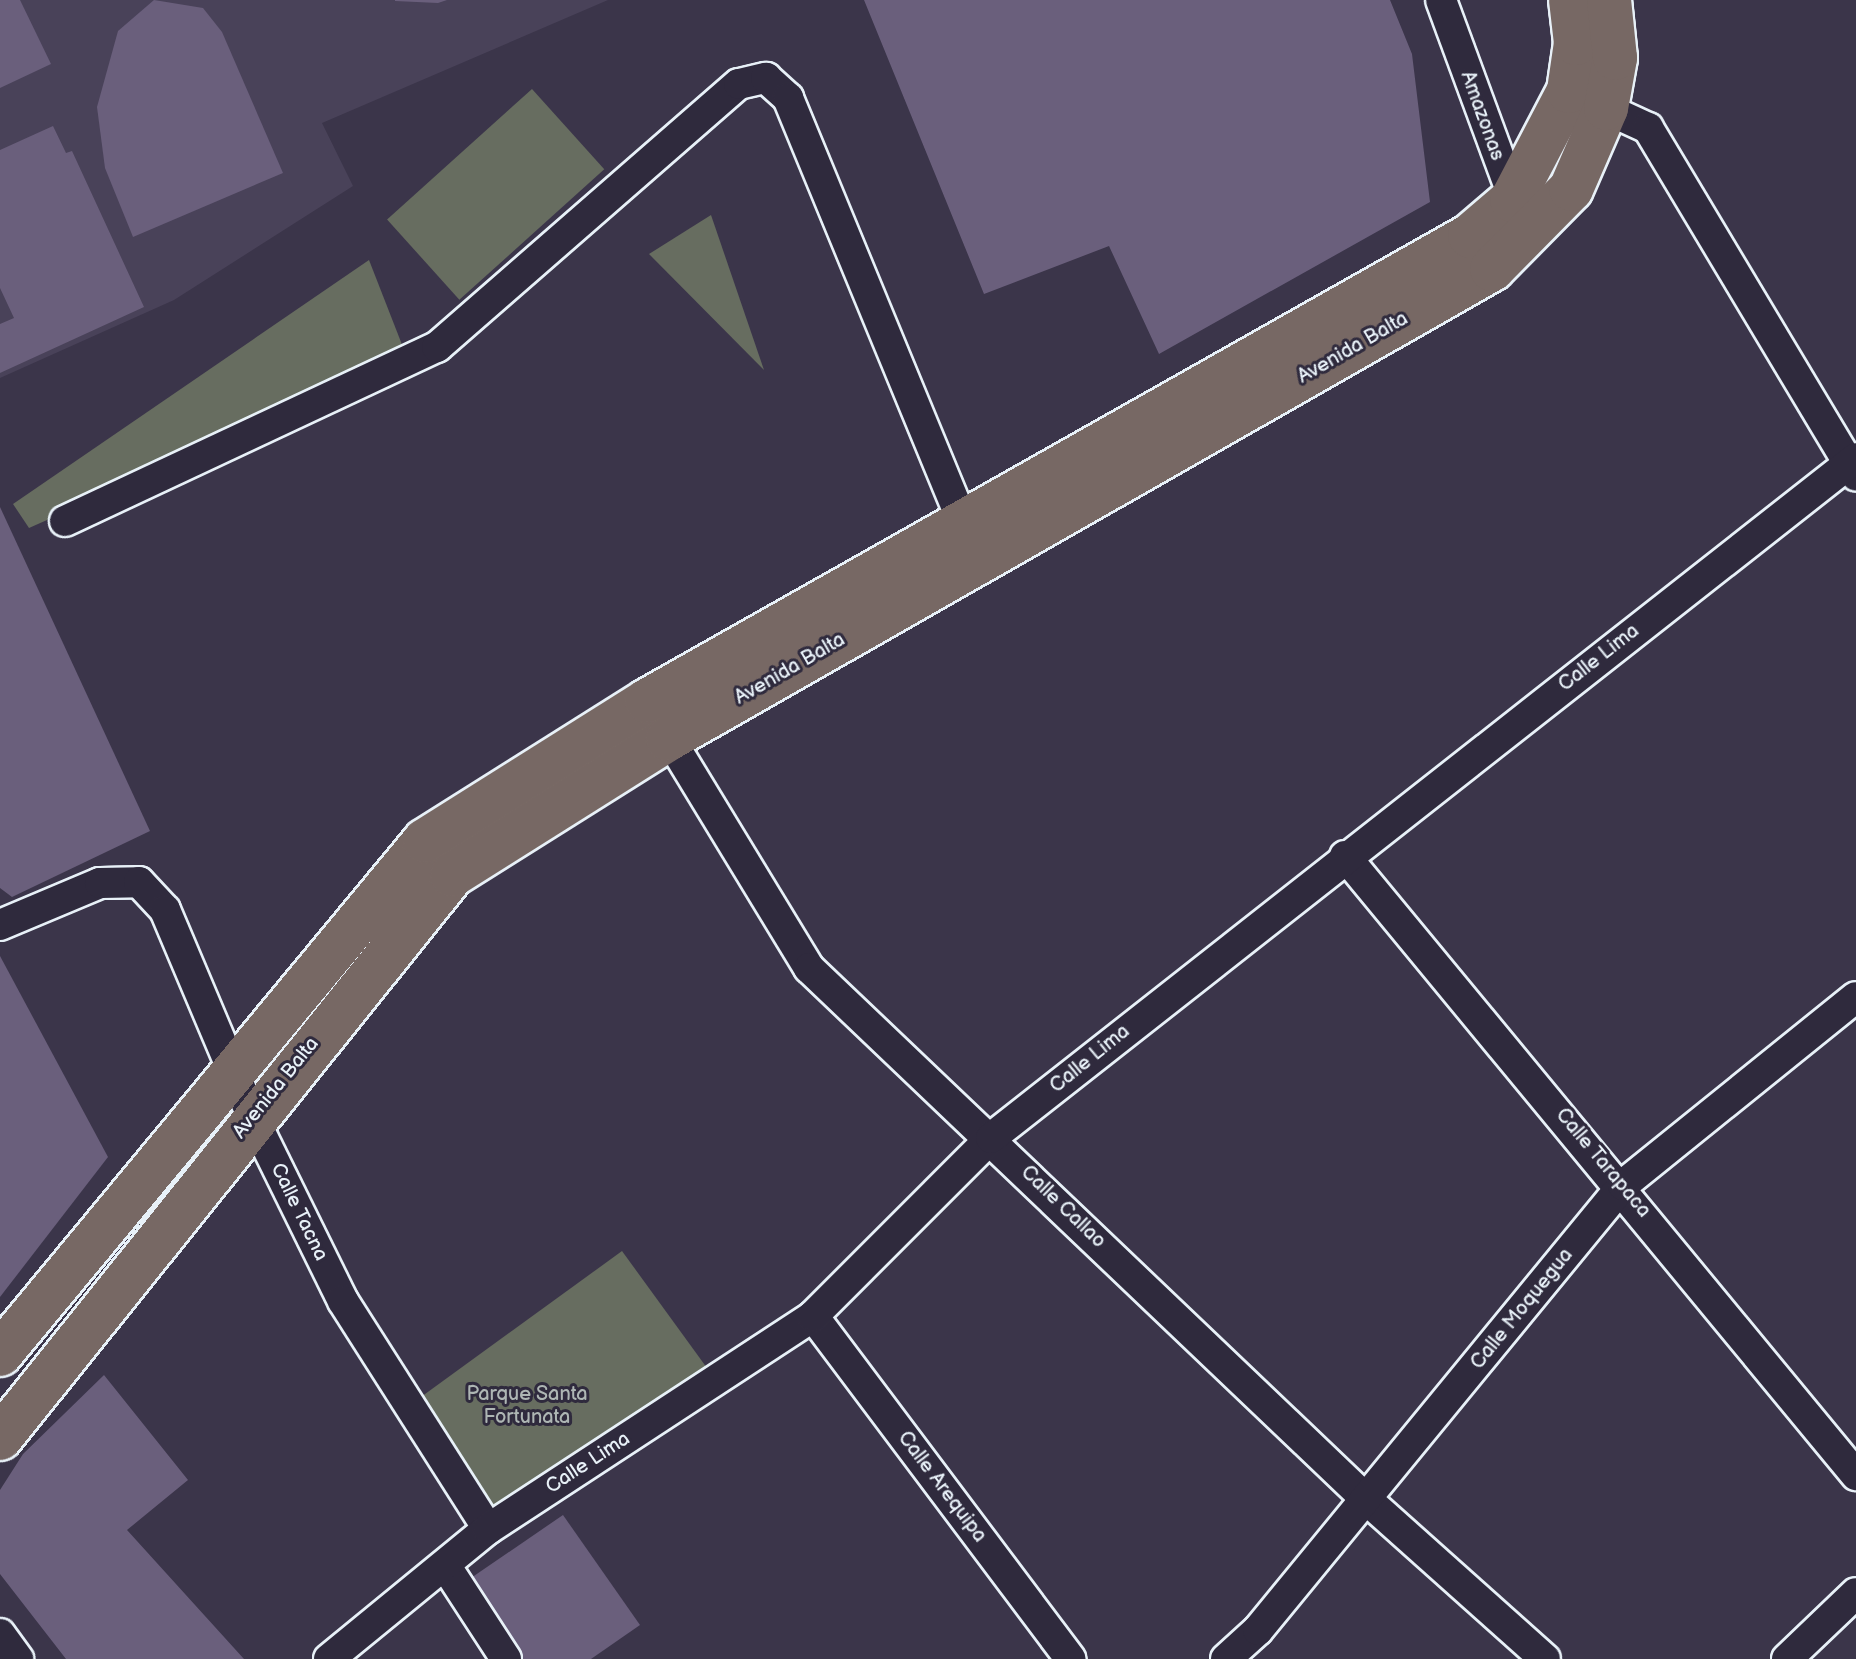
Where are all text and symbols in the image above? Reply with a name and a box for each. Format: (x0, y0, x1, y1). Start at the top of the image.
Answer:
street label: Amazonas (1455, 68, 1509, 164)
street label: Avenida Balta (1294, 307, 1412, 389)
street label: Calle Lima (1554, 619, 1644, 697)
street label: Avenida Balta (731, 628, 849, 710)
street label: Calle Lima (1045, 1020, 1135, 1098)
street label: Avenida Balta (228, 1032, 324, 1144)
street label: Calle Tarapaca (1550, 1103, 1656, 1223)
street label: Calle Tacna (265, 1159, 333, 1265)
street label: Calle Callao (1016, 1161, 1110, 1253)
street label: Calle Moquegua (1466, 1244, 1578, 1374)
park label: Parque Santa Fortunata (466, 1382, 588, 1429)
street label: Calle Lima (541, 1427, 635, 1499)
street label: Calle Arequipa (892, 1427, 992, 1547)

